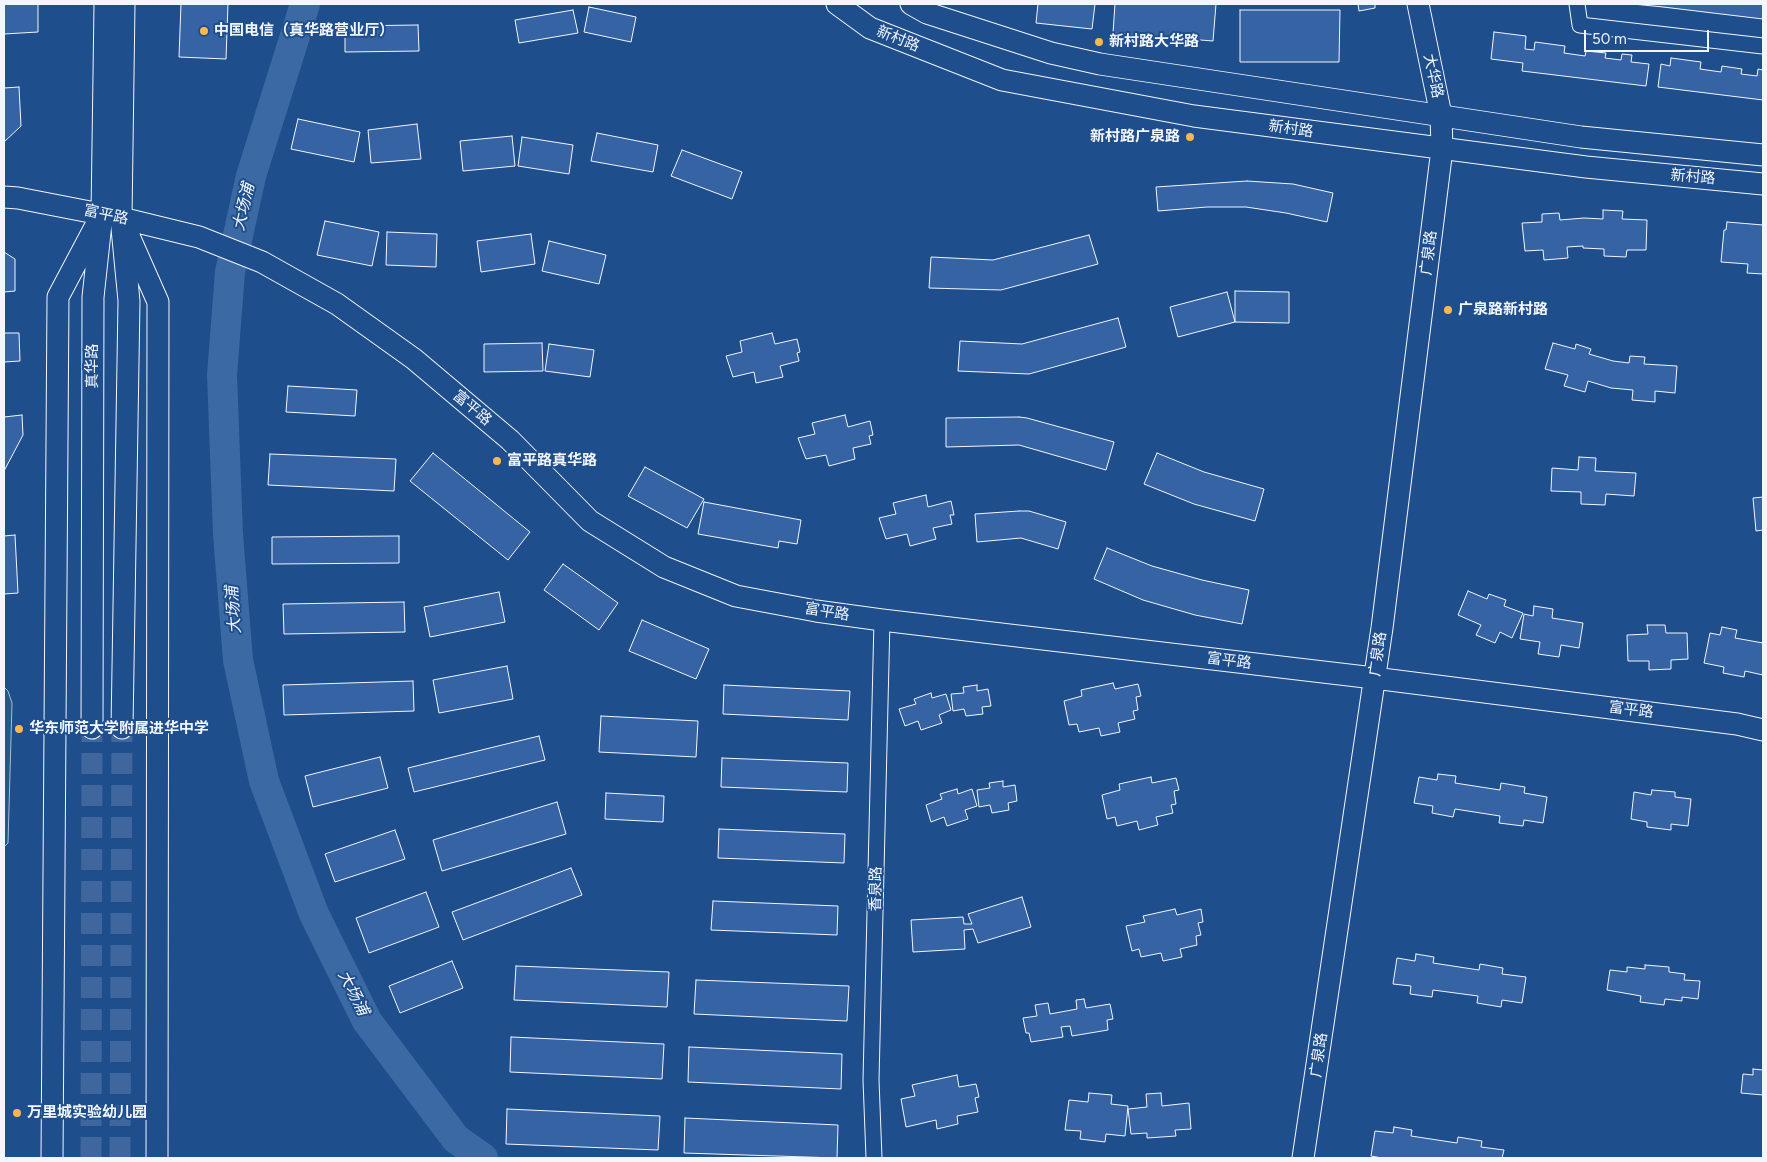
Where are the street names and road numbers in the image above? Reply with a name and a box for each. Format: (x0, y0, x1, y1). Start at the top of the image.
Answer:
street label: 新村路 (874, 22, 922, 56)
street label: 大华路 (1420, 52, 1446, 100)
street label: 新村路 (1267, 117, 1315, 141)
street label: 新村路 (1670, 166, 1716, 188)
street label: 富平路 (82, 202, 130, 228)
street label: 广泉路 (1417, 230, 1441, 276)
street label: 真华路 (84, 344, 102, 388)
street label: 富平路 (449, 387, 495, 429)
street label: 富平路 (803, 600, 851, 624)
street label: 广泉路 (1366, 630, 1390, 678)
street label: 富平路 (1206, 649, 1252, 673)
street label: 富平路 (1608, 698, 1654, 722)
street label: 香泉路 (867, 866, 885, 912)
street label: 广泉路 (1307, 1031, 1331, 1079)

